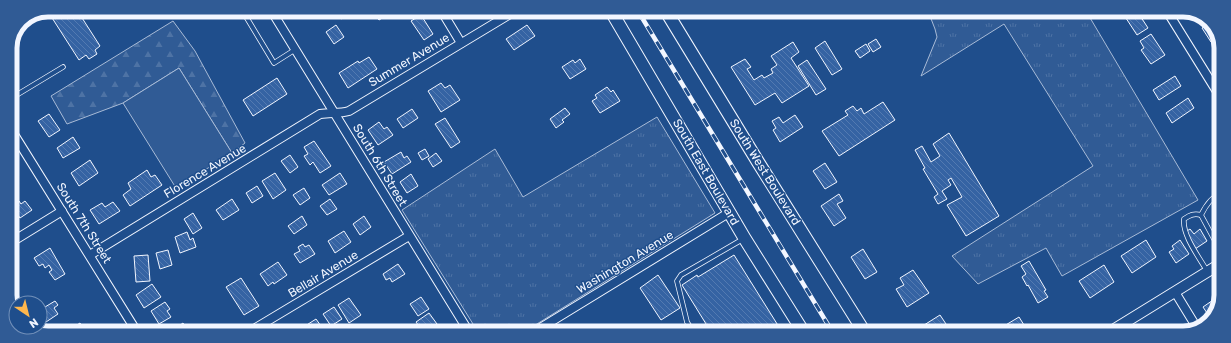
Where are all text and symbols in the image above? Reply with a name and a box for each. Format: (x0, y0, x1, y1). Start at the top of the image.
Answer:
street label: Summer Avenue (366, 30, 452, 90)
street label: South East Boulevard (670, 116, 742, 228)
street label: South West Boulevard (727, 116, 803, 228)
street label: South 6th Street (350, 121, 410, 209)
street label: Florence Avenue (161, 141, 249, 201)
street label: South 7th Street (54, 180, 115, 266)
street label: Washington Avenue (574, 227, 676, 296)
street label: Bellair Avenue (286, 248, 361, 300)
north arrow (8, 295, 48, 335)
text: N (26, 315, 40, 330)

